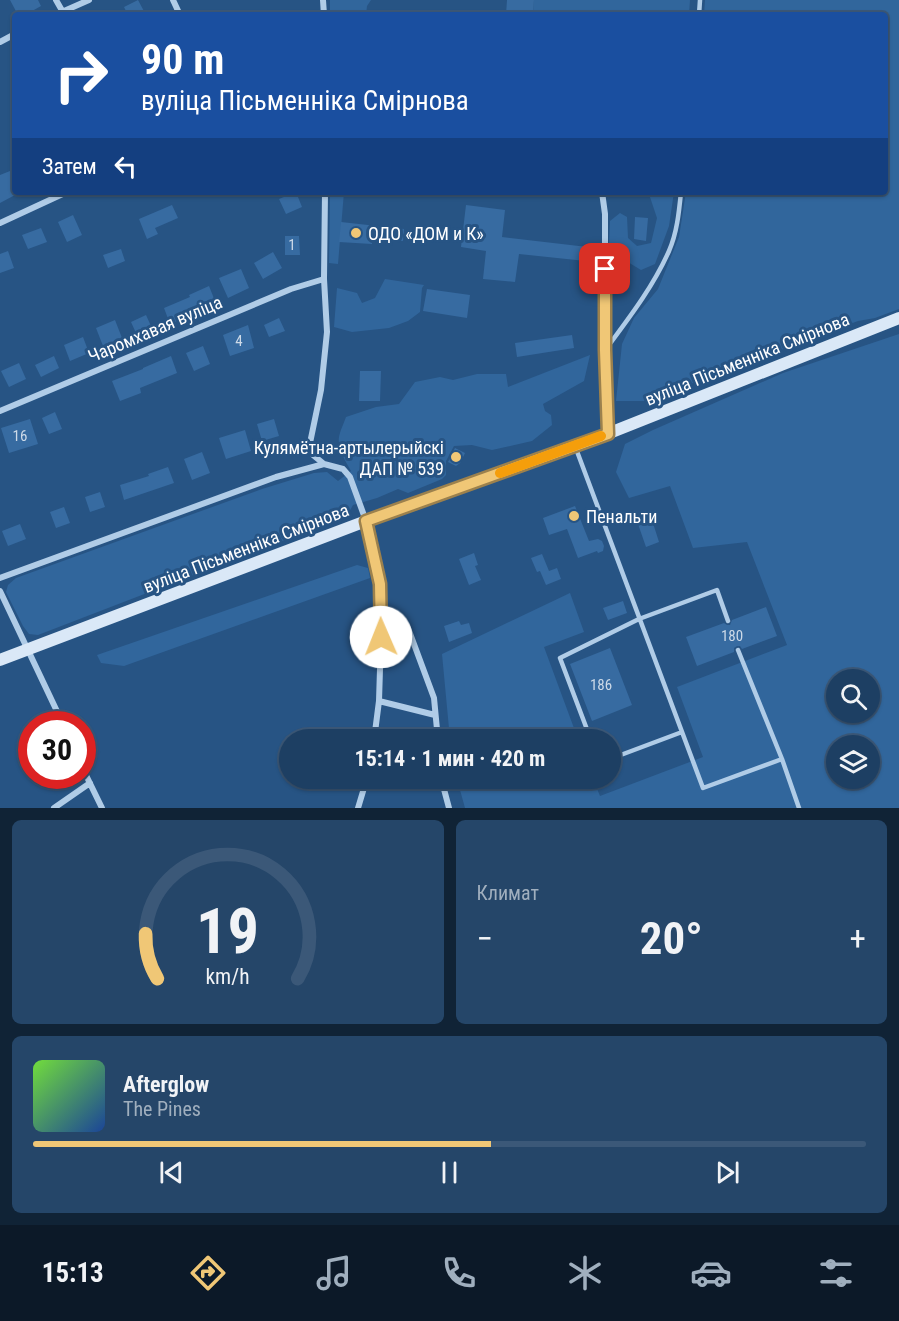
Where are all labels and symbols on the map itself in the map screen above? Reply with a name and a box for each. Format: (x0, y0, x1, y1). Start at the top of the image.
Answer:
place label: ОДО «ДОМ и К» (368, 223, 484, 244)
marker: ОДО «ДОМ и К» (349, 226, 363, 240)
house number: 1 (288, 236, 296, 254)
pin (579, 243, 630, 294)
street label: Чаромхавая вуліца (85, 291, 225, 367)
street label: вуліца Пісьменніка Смірнова (642, 308, 852, 410)
house number: 4 (235, 332, 243, 350)
house number: 16 (13, 427, 27, 445)
place label: Кулямётна-артылерыйскі ДАП № 539 (254, 437, 444, 479)
marker: Кулямётна-артылерыйскі ДАП № 539 (449, 450, 463, 464)
street label: вуліца Пісьменніка Смірнова (140, 499, 352, 597)
place label: Пенальти (586, 506, 657, 527)
marker: Пенальти (567, 509, 581, 523)
position arrow (349, 605, 413, 669)
house number: 180 (721, 627, 743, 645)
house number: 186 (590, 676, 612, 694)
speed limit sign: 30 (18, 711, 96, 789)

